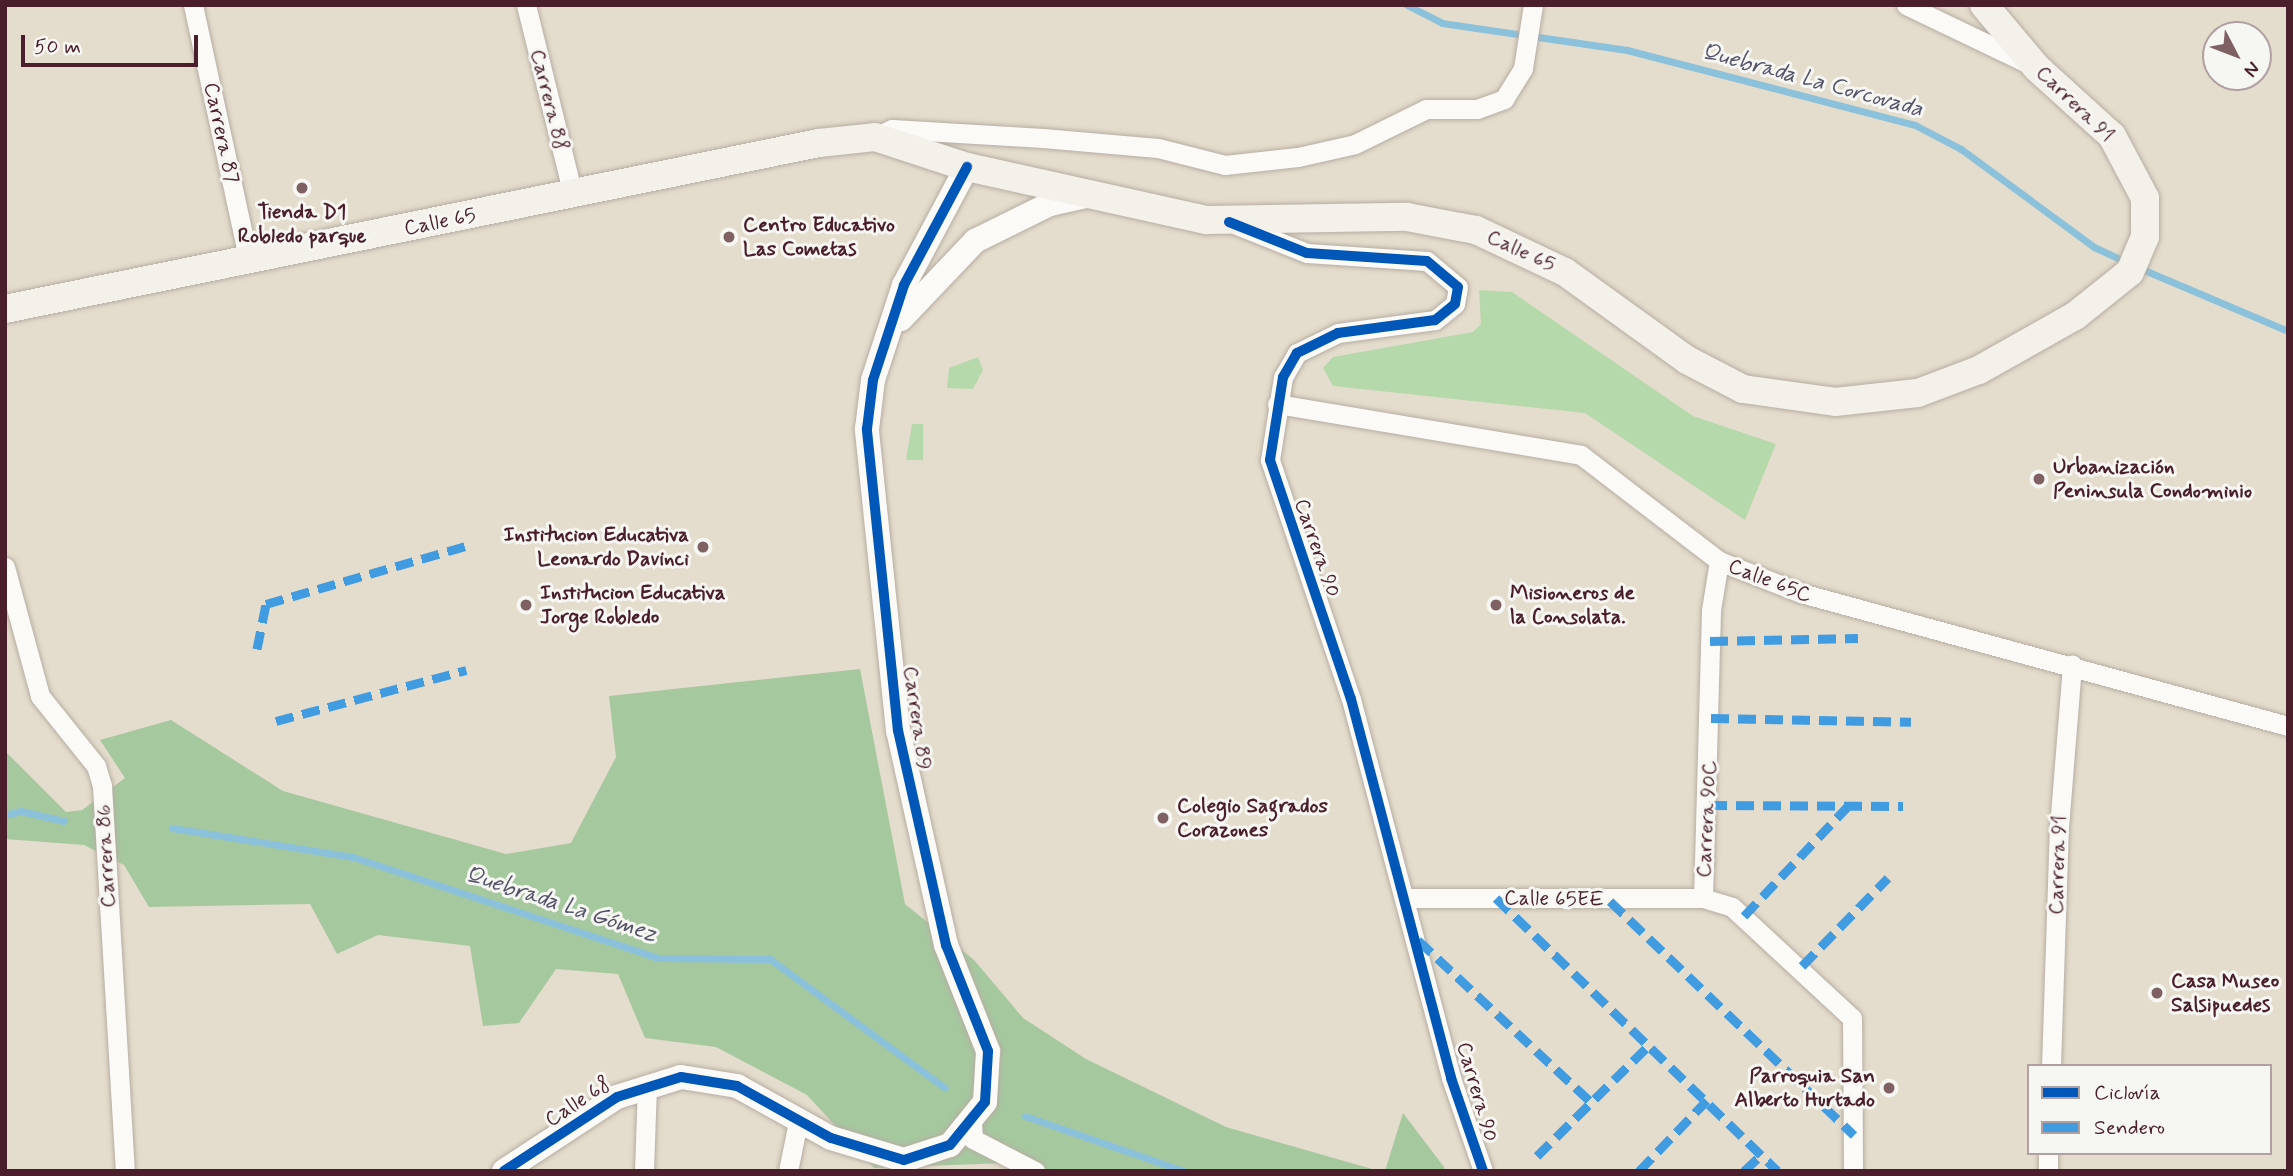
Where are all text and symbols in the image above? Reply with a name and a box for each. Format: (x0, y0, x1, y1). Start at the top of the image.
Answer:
scale bar (24, 21, 201, 65)
north arrow (2202, 21, 2272, 91)
text: 50 m (34, 33, 81, 61)
water label: Quebrada La Corcovada (1697, 38, 1927, 124)
street label: Carrera 88 (524, 47, 574, 153)
text: N (2238, 56, 2265, 82)
street label: Carrera 91 (2030, 60, 2120, 148)
street label: Carrera 87 (198, 80, 244, 186)
marker: Tienda D1 Robledo parque (294, 180, 310, 196)
place label: Tienda D1 Robledo parque (238, 199, 366, 249)
street label: Calle 65 (402, 203, 478, 241)
place label: Centro Educativo Las Cometas (743, 212, 895, 262)
street label: Calle 65 (1483, 224, 1559, 278)
marker: Centro Educativo Las Cometas (721, 229, 737, 245)
place label: Urbanización Peninsula Condominio (2053, 454, 2251, 504)
marker: Urbanización Peninsula Condominio (2031, 471, 2047, 487)
street label: Carrera 90 (1288, 495, 1346, 601)
place label: Institucion Educativa Leonardo Davinci (504, 522, 689, 572)
marker: Institucion Educativa Leonardo Davinci (695, 539, 711, 555)
street label: Calle 65C (1725, 554, 1815, 608)
place label: Institucion Educativa Jorge Robledo (540, 580, 725, 630)
place label: Misioneros de la Consolata. (1510, 580, 1634, 630)
marker: Institucion Educativa Jorge Robledo (518, 597, 534, 613)
marker: Misioneros de la Consolata. (1488, 597, 1504, 613)
street label: Carrera 89 (897, 664, 937, 772)
street label: Carrera 90C (1691, 760, 1723, 878)
place label: Colegio Sagrados Corazones (1177, 793, 1325, 843)
street label: Carrera 86 (91, 804, 121, 908)
marker: Colegio Sagrados Corazones (1155, 810, 1171, 826)
street label: Carrera 91 (2044, 815, 2072, 915)
water label: Quebrada La Gómez (461, 861, 661, 949)
street label: Calle 65EE (1504, 886, 1604, 912)
place label: Casa Museo Salsipuedes (2171, 968, 2277, 1018)
marker: Casa Museo Salsipuedes (2149, 985, 2165, 1001)
street label: Carrera 90 (1451, 1039, 1503, 1145)
place label: Parroquia San Alberto Hurtado (1735, 1063, 1875, 1113)
legend (2027, 1064, 2272, 1155)
street label: Calle 68 (540, 1072, 616, 1132)
text: Ciclovía (2094, 1079, 2161, 1107)
marker: Parroquia San Alberto Hurtado (1881, 1080, 1897, 1096)
text: Sendero (2094, 1114, 2165, 1142)

